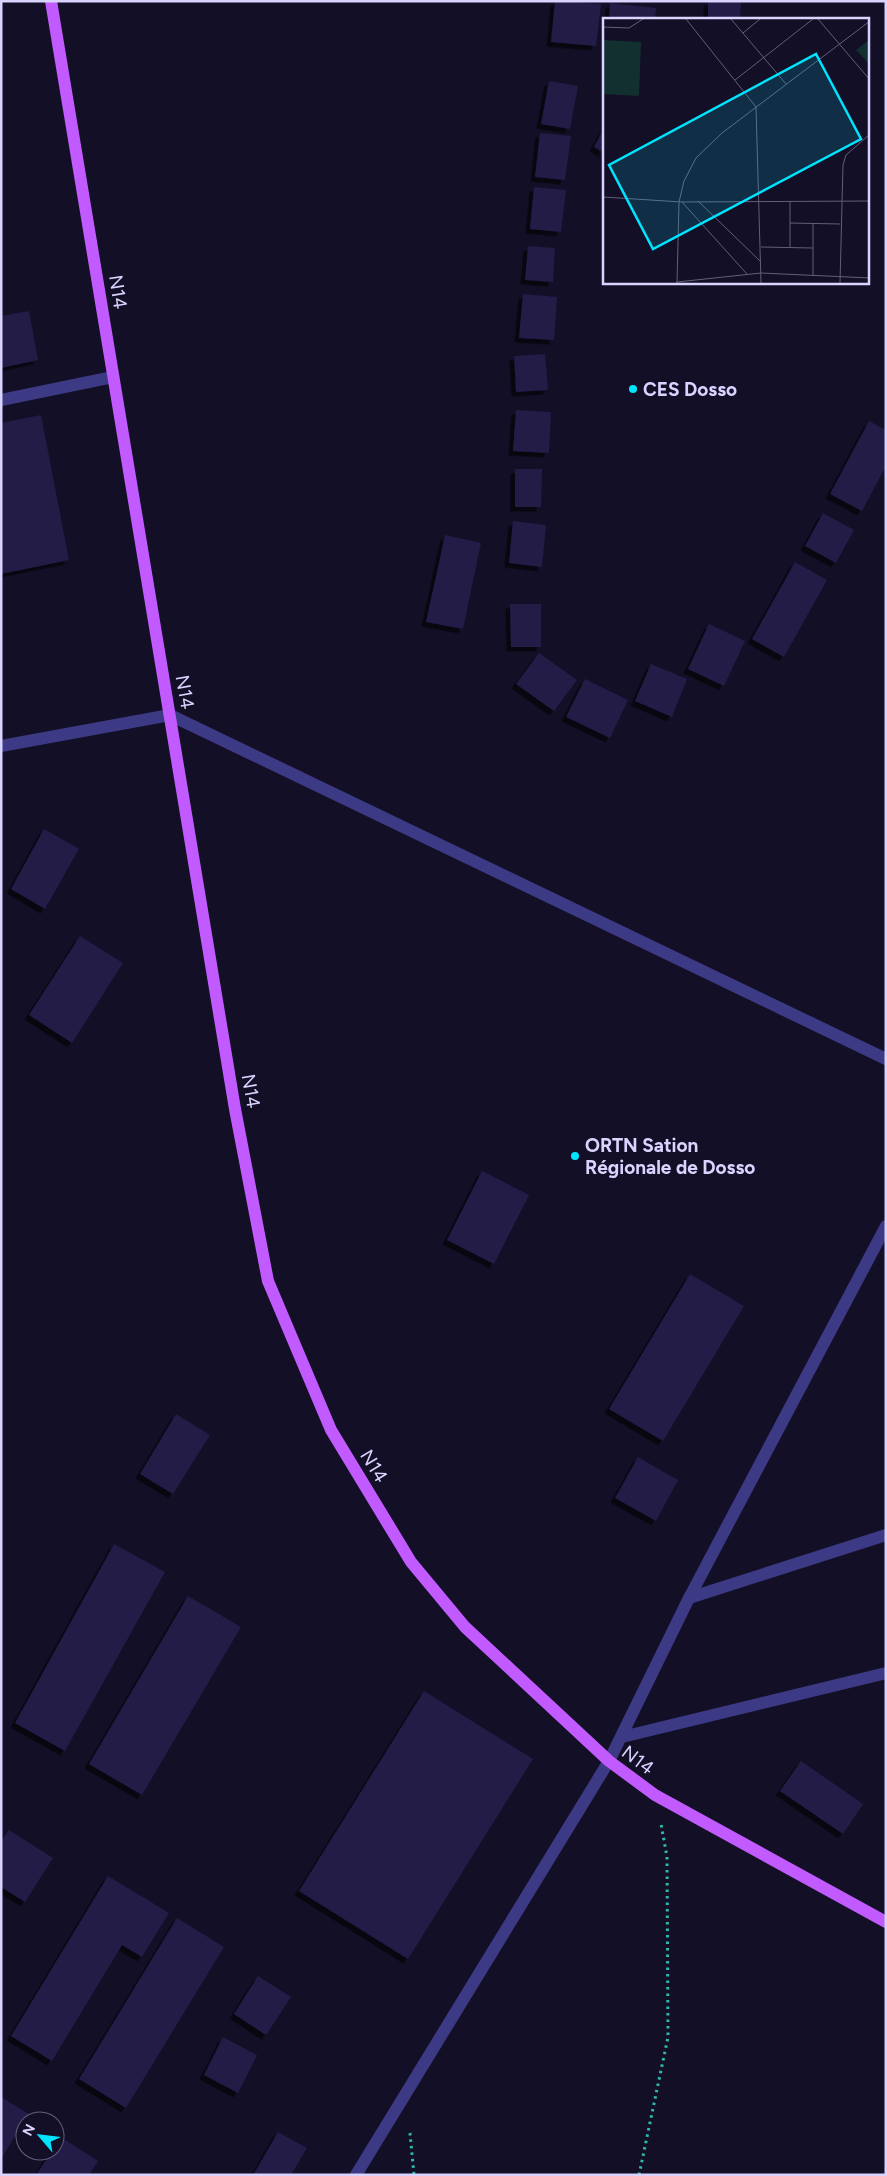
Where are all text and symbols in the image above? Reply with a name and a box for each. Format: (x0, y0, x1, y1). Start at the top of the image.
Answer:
inset map (603, 18, 870, 284)
street label: N14 (104, 273, 132, 311)
place label: CES Dosso (643, 378, 737, 401)
marker: CES Dosso (627, 383, 639, 395)
street label: N14 (171, 673, 199, 711)
street label: N14 (237, 1072, 265, 1110)
place label: ORTN Sation Régionale de Dosso (585, 1134, 755, 1179)
marker: ORTN Sation Régionale de Dosso (569, 1150, 581, 1162)
street label: N14 (355, 1445, 393, 1487)
street label: N14 (617, 1740, 659, 1780)
north arrow (15, 2111, 65, 2161)
text: N (19, 2121, 39, 2139)

